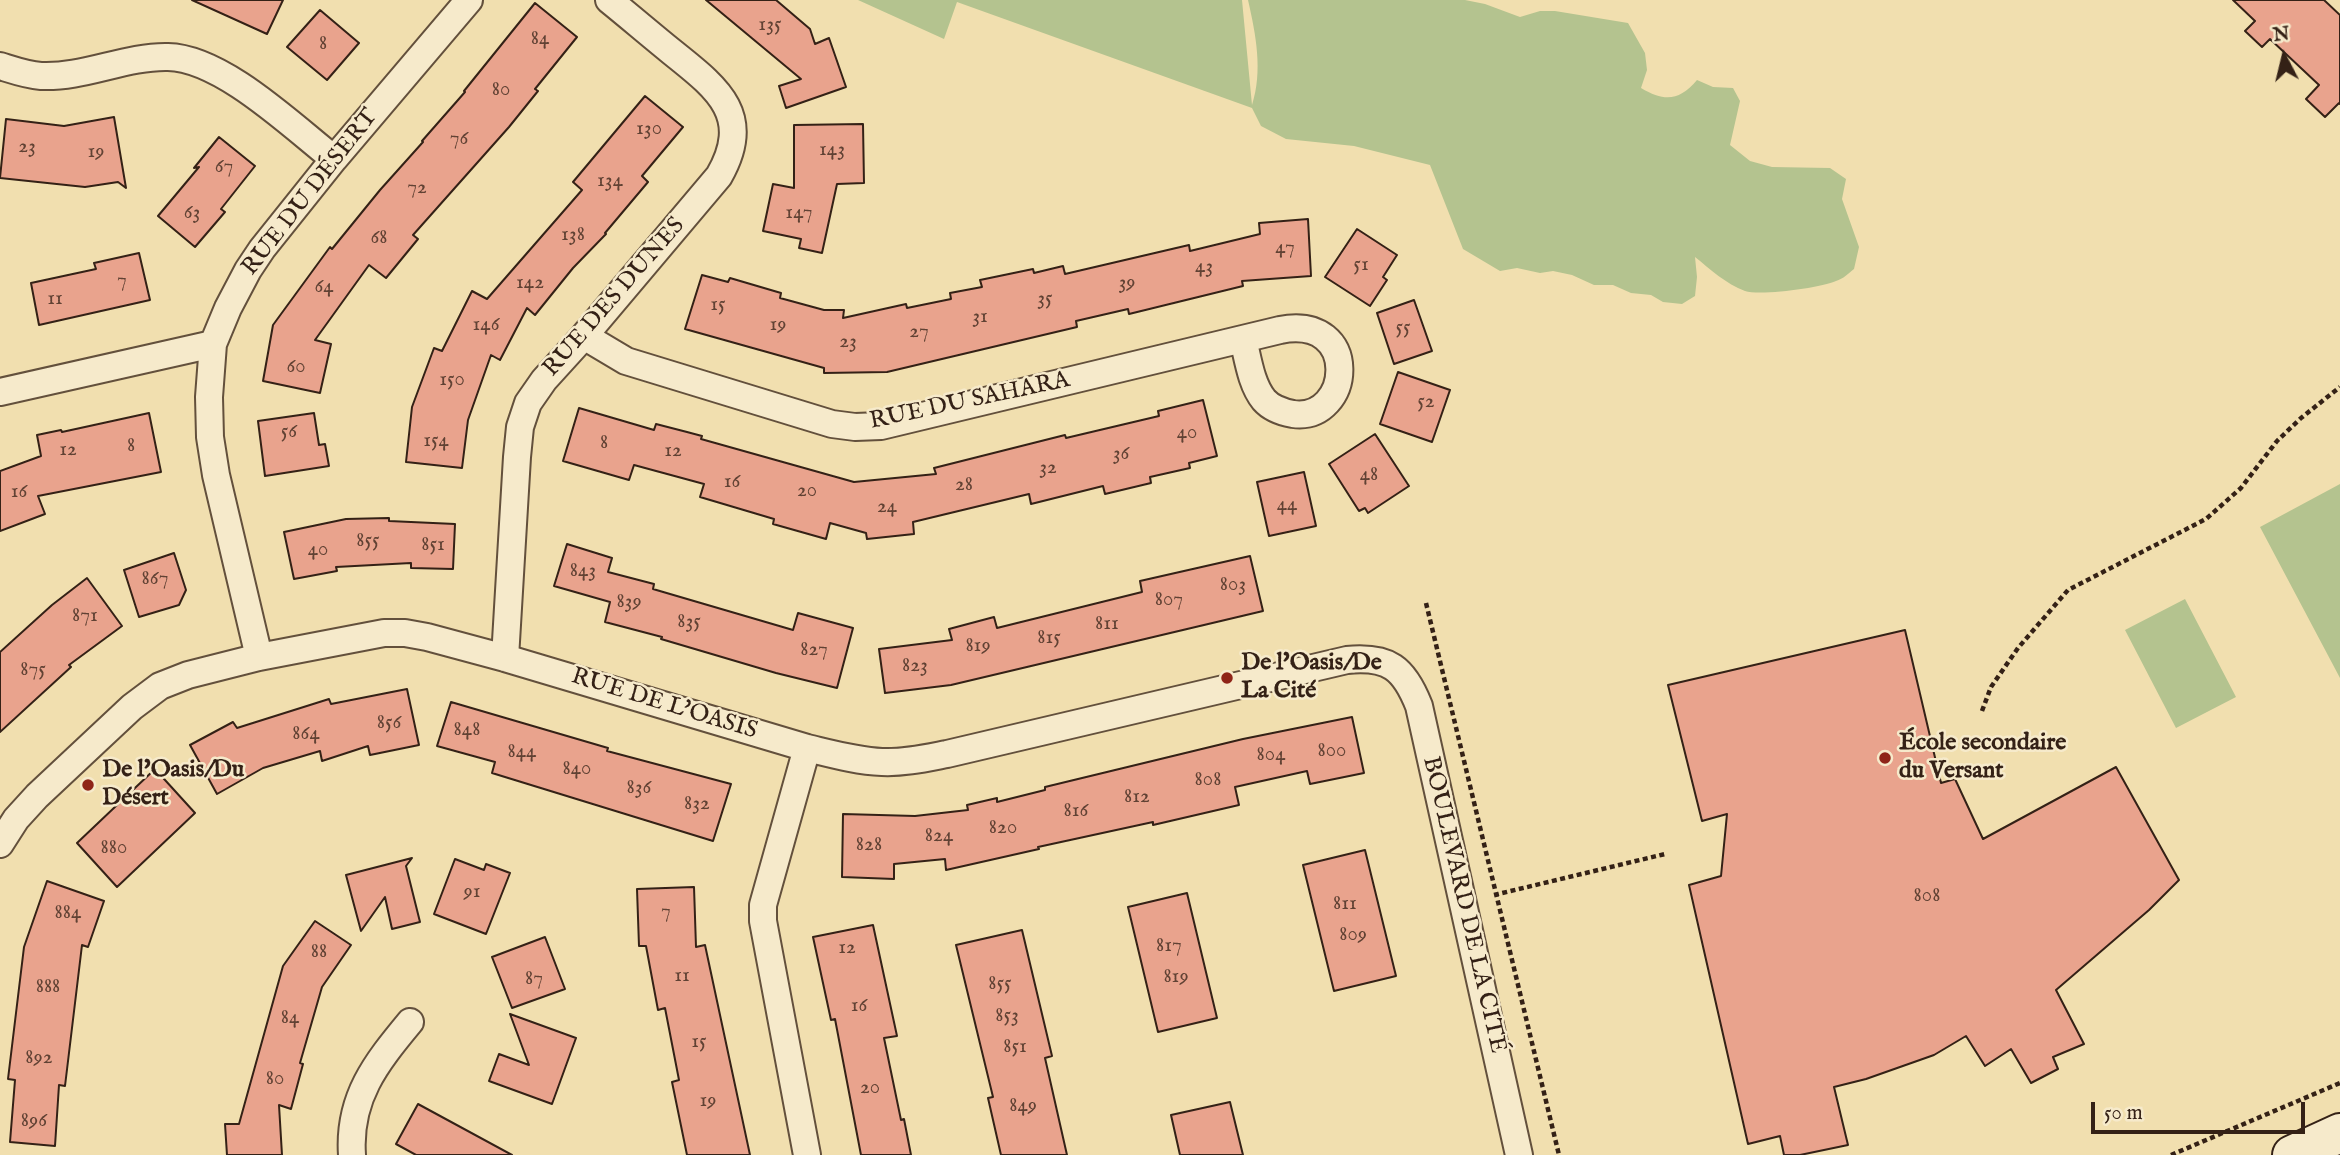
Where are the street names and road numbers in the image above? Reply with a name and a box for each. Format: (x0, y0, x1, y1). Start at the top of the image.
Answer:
street label: RUE DU DÉSERT (237, 104, 385, 282)
street label: RUE DES DUNES (538, 212, 692, 384)
street label: RUE DU SAHARA (867, 367, 1073, 437)
street label: RUE DE L'OASIS (568, 663, 760, 747)
street label: BOULEVARD DE LA CITÉ (1415, 754, 1511, 1056)

